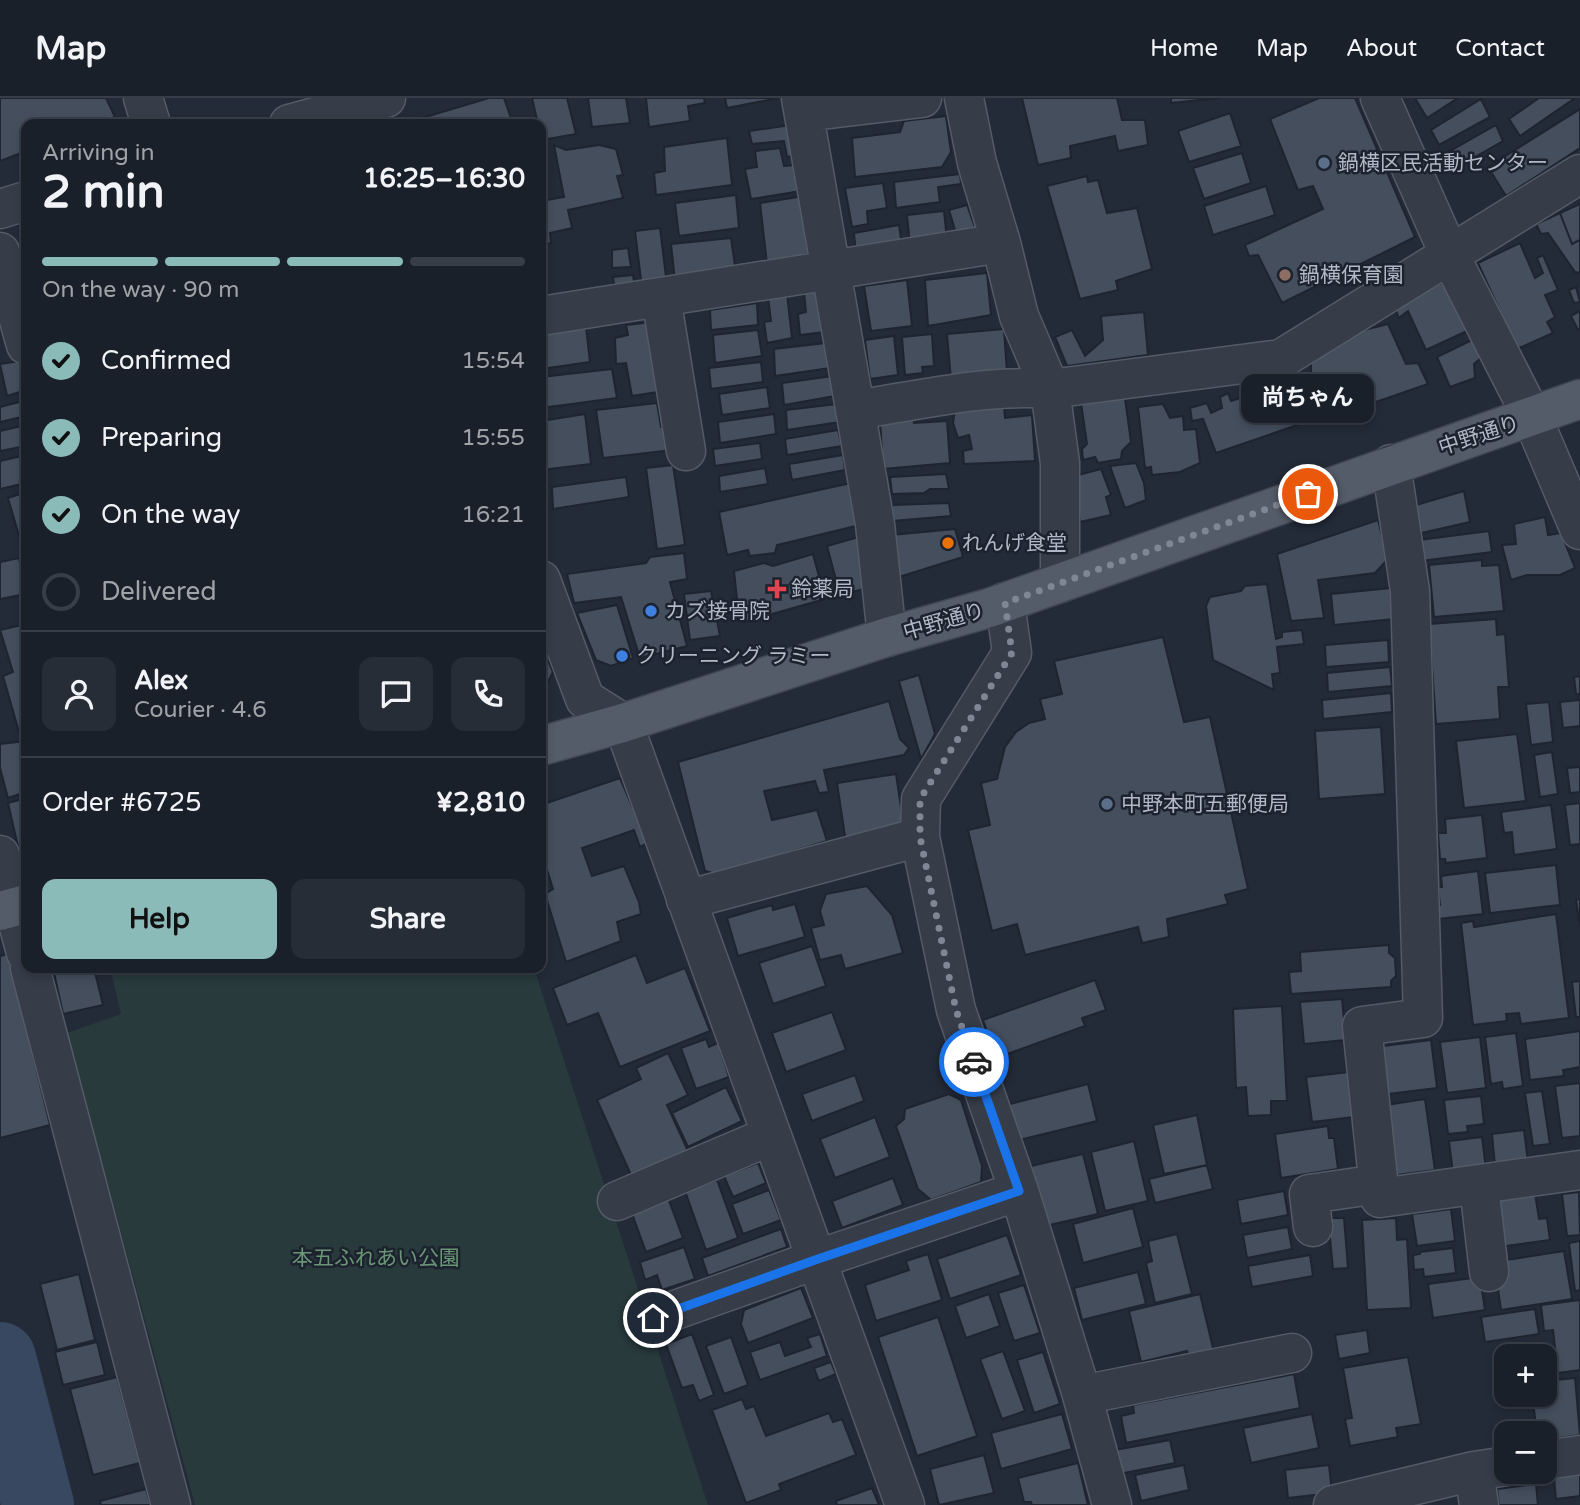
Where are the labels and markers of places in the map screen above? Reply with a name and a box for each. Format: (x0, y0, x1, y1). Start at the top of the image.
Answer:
place label: 鍋横区民活動センター (1338, 151, 1548, 176)
marker: 鍋横区民活動センター (1316, 155, 1332, 171)
place label: 鍋横保育園 (1299, 263, 1404, 288)
marker: 鍋横保育園 (1277, 267, 1293, 283)
callout: 尚ちゃん (1242, 375, 1374, 424)
pin (1278, 464, 1338, 524)
place label: れんげ食堂 (962, 531, 1067, 556)
marker: れんげ食堂 (940, 535, 956, 551)
place label: 鈴薬局 (791, 577, 854, 602)
marker: 鈴薬局 (769, 581, 785, 597)
place label: カズ接骨院 (665, 599, 770, 624)
marker: カズ接骨院 (643, 603, 659, 619)
place label: クリーニング ラミー (636, 644, 830, 669)
marker: クリーニング ラミー (614, 648, 630, 664)
place label: 中野本町五郵便局 (1121, 792, 1289, 817)
marker: 中野本町五郵便局 (1099, 796, 1115, 812)
pin (623, 1288, 683, 1348)

